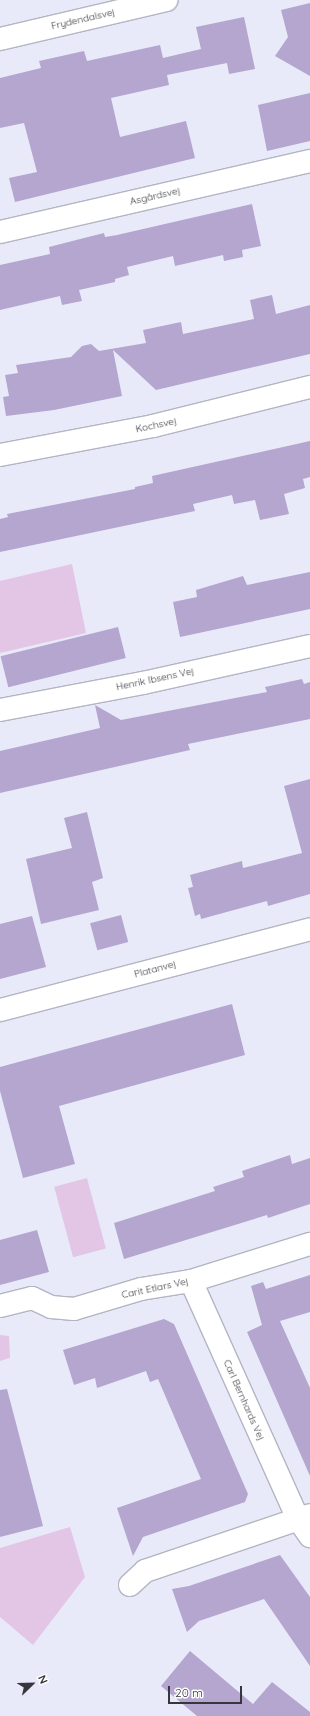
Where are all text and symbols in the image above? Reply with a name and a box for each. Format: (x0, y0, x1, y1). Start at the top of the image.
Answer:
street label: Frydendalsvej (50, 6, 116, 32)
street label: Asgårdsvej (129, 184, 181, 208)
street label: Kochsvej (134, 415, 178, 435)
street label: Henrik Ibsens Vej (115, 665, 195, 693)
street label: Platanvej (133, 958, 177, 980)
street label: Carit Etlars Vej (120, 1275, 190, 1301)
street label: Carl Bernhards Vej (221, 1358, 267, 1442)
north arrow (12, 1664, 52, 1704)
text: N (35, 1673, 51, 1686)
scale bar (170, 1678, 244, 1704)
text: 20 m (175, 1685, 203, 1700)

